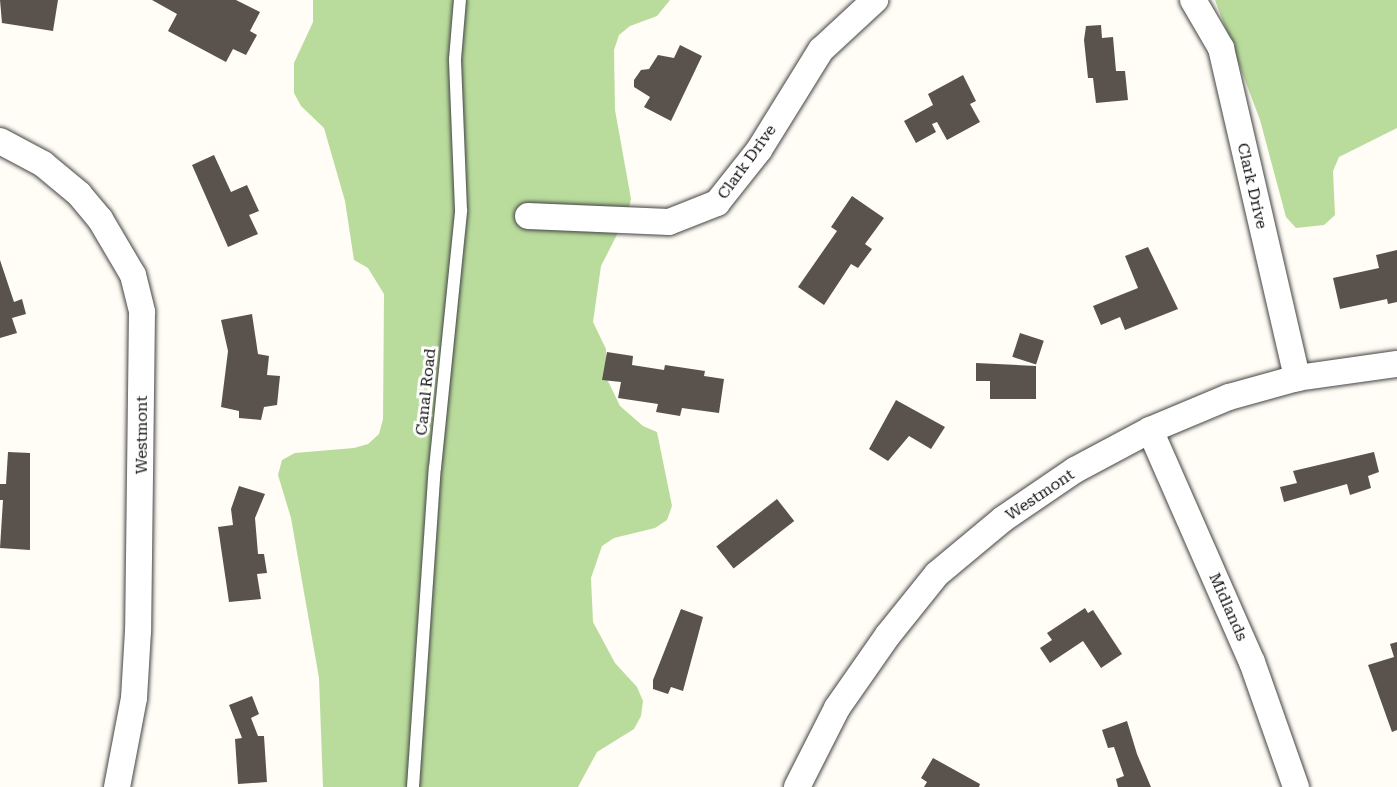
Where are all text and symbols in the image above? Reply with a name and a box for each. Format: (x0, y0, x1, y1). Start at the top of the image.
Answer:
street label: Clark Drive (713, 121, 781, 203)
street label: Clark Drive (1233, 141, 1271, 231)
street label: Canal Road (412, 348, 440, 436)
street label: Westmont (132, 396, 152, 474)
street label: Westmont (1002, 465, 1078, 525)
street label: Midlands (1205, 570, 1251, 644)

